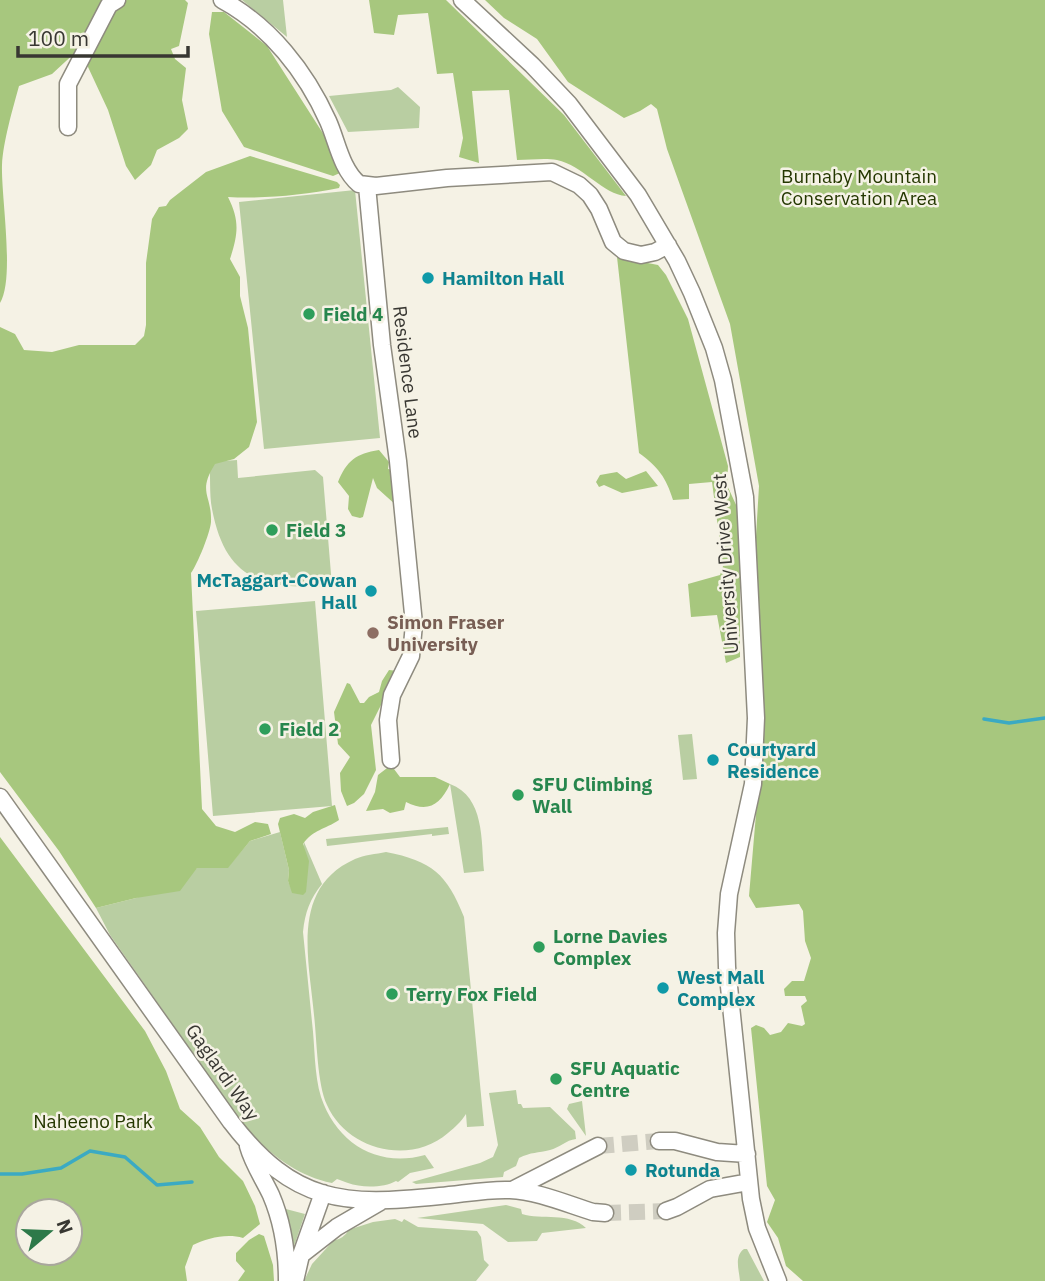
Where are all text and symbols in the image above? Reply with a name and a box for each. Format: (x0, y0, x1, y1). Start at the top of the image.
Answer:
scale bar (18, 14, 187, 58)
text: 100 m (28, 24, 89, 52)
park label: Burnaby Mountain Conservation Area (781, 164, 937, 210)
place label: Hamilton Hall (442, 266, 565, 290)
marker: Hamilton Hall (420, 270, 436, 286)
place label: Field 4 (323, 302, 383, 326)
street label: Residence Lane (388, 304, 428, 440)
marker: Field 4 (301, 306, 317, 322)
street label: University Drive West (707, 473, 743, 655)
place label: Field 3 (286, 518, 346, 542)
marker: Field 3 (264, 522, 280, 538)
place label: McTaggart-Cowan Hall (197, 568, 357, 614)
marker: McTaggart-Cowan Hall (363, 583, 379, 599)
place label: Simon Fraser University (387, 610, 505, 656)
marker: Simon Fraser University (365, 625, 381, 641)
place label: Field 2 (279, 717, 339, 741)
marker: Field 2 (257, 721, 273, 737)
place label: Courtyard Residence (727, 737, 819, 783)
marker: Courtyard Residence (705, 752, 721, 768)
place label: SFU Climbing Wall (532, 772, 652, 818)
marker: SFU Climbing Wall (510, 787, 526, 803)
place label: Lorne Davies Complex (553, 924, 668, 970)
marker: Lorne Davies Complex (531, 939, 547, 955)
place label: West Mall Complex (677, 965, 765, 1011)
marker: West Mall Complex (655, 980, 671, 996)
place label: Terry Fox Field (406, 982, 537, 1006)
marker: Terry Fox Field (384, 986, 400, 1002)
street label: Gaglardi Way (181, 1019, 265, 1125)
place label: SFU Aquatic Centre (570, 1056, 680, 1102)
marker: SFU Aquatic Centre (548, 1071, 564, 1087)
park label: Naheeno Park (33, 1109, 153, 1133)
place label: Rotunda (645, 1158, 721, 1182)
marker: Rotunda (623, 1162, 639, 1178)
north arrow (14, 1197, 84, 1267)
text: N (51, 1216, 79, 1237)

